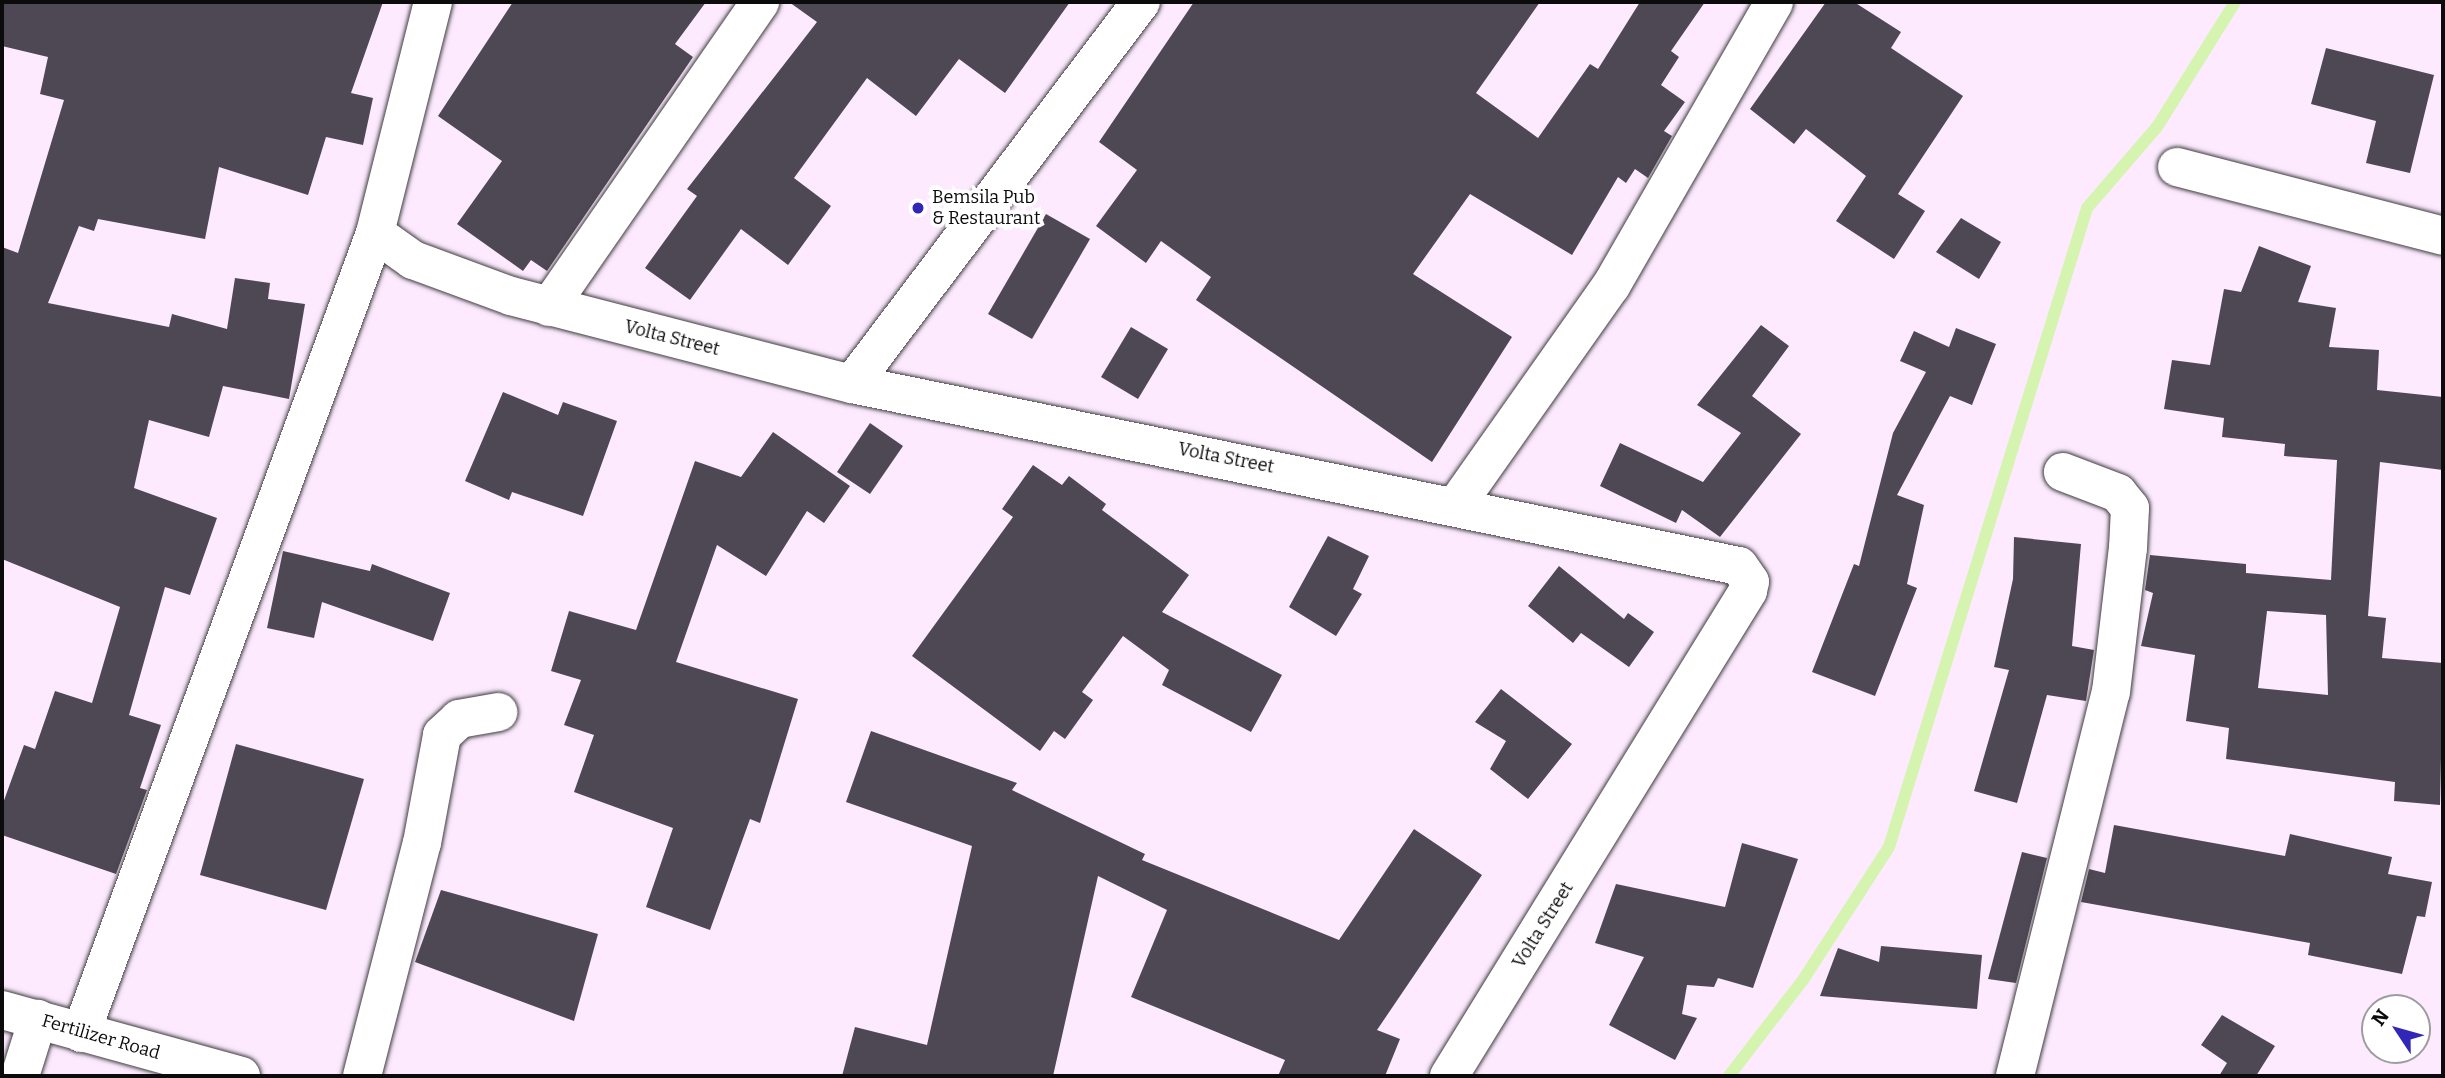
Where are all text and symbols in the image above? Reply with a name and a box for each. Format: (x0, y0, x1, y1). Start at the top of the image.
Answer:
place label: Bemsila Pub & Restaurant (932, 187, 1040, 230)
marker: Bemsila Pub & Restaurant (910, 200, 926, 216)
street label: Volta Street (622, 316, 722, 360)
street label: Volta Street (1176, 438, 1276, 478)
street label: Volta Street (1508, 878, 1578, 972)
north arrow (2361, 994, 2431, 1064)
text: N (2367, 1005, 2394, 1030)
street label: Fertilizer Road (39, 1010, 163, 1064)

